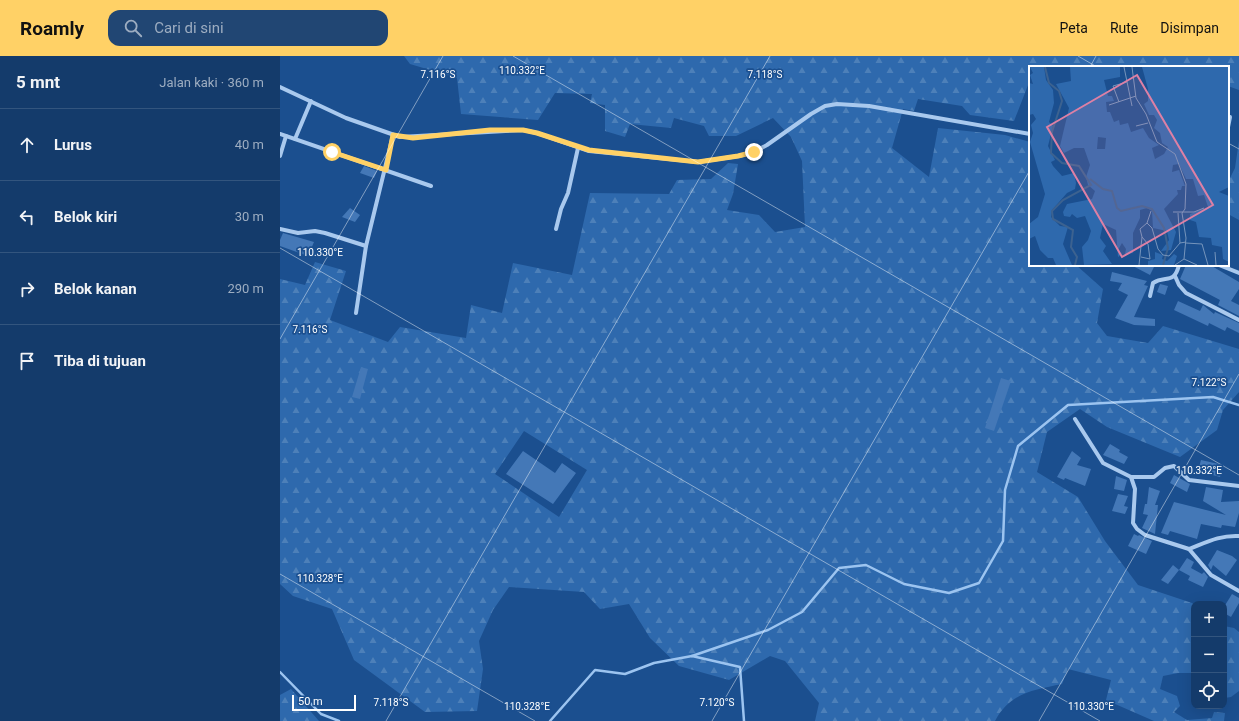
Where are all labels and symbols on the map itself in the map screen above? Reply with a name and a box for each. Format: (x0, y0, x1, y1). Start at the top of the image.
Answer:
text: 110.332°E (499, 65, 545, 76)
inset map (1029, 66, 1229, 266)
text: 7.116°S (421, 69, 455, 80)
text: 7.118°S (748, 69, 782, 80)
route start (323, 143, 341, 161)
route end (745, 143, 763, 161)
text: 110.330°E (297, 247, 343, 258)
text: 7.116°S (293, 324, 327, 335)
text: 7.122°S (1192, 377, 1226, 388)
text: 110.332°E (1176, 465, 1222, 476)
text: 110.328°E (297, 573, 343, 584)
scale bar (292, 693, 356, 712)
text: 7.118°S (374, 697, 408, 708)
text: 7.120°S (700, 697, 734, 708)
text: 110.328°E (504, 701, 550, 712)
text: 110.330°E (1068, 701, 1114, 712)

